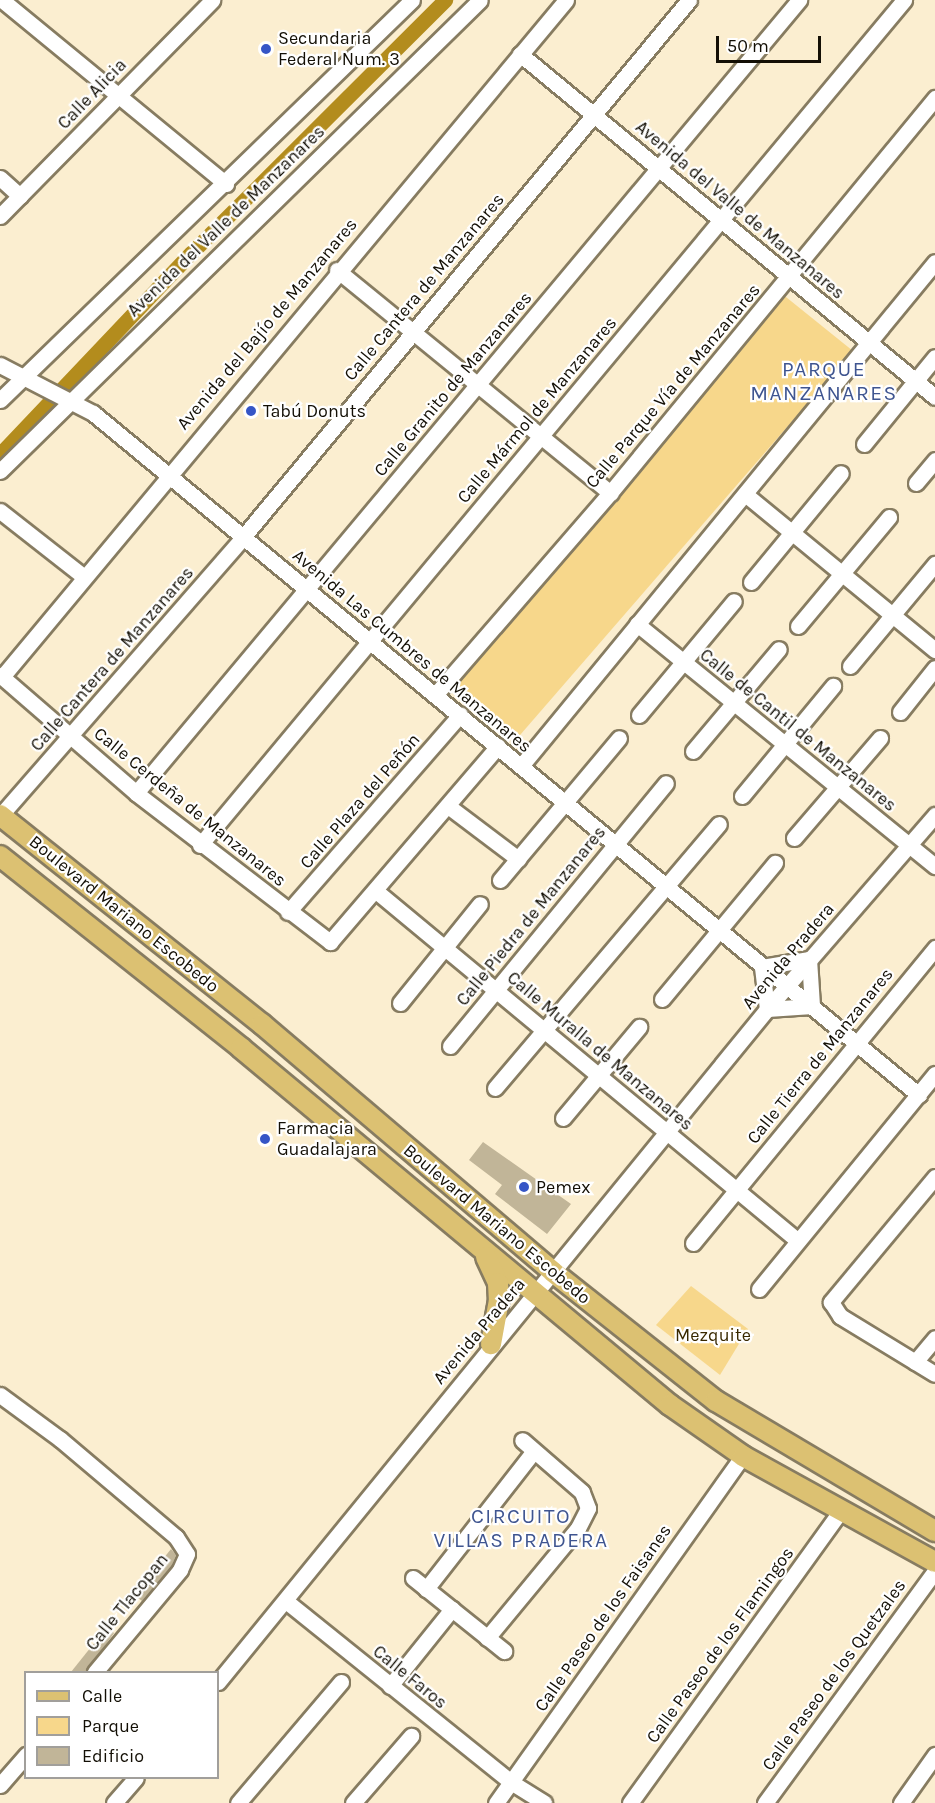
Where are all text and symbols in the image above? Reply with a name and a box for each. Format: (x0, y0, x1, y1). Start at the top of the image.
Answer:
scale bar (719, 24, 824, 62)
place label: Secundaria Federal Num. 3 (278, 28, 400, 70)
text: 50 m (727, 35, 769, 57)
marker: Secundaria Federal Num. 3 (259, 42, 273, 56)
street label: Calle Alicia (53, 54, 131, 134)
street label: Avenida del Valle de Manzanares (631, 116, 849, 304)
street label: Avenida del Valle de Manzanares (123, 121, 329, 321)
street label: Calle Cantera de Manzanares (339, 189, 509, 385)
street label: Avenida del Bajío de Manzanares (172, 214, 362, 434)
street label: Calle Parque Vía de Manzanares (581, 279, 765, 493)
street label: Calle Granito de Manzanares (369, 287, 537, 481)
street label: Calle Mármol de Manzanares (453, 312, 621, 508)
district label: PARQUE MANZANARES (750, 356, 898, 406)
place label: Tabú Donuts (263, 400, 366, 422)
marker: Tabú Donuts (244, 404, 258, 418)
street label: Avenida Las Cumbres de Manzanares (288, 545, 536, 757)
street label: Calle Cantera de Manzanares (26, 562, 198, 756)
street label: Calle de Cantil de Manzanares (695, 644, 901, 816)
street label: Calle Cerdeña de Manzanares (90, 723, 290, 891)
street label: Calle Plaza del Peñón (295, 729, 425, 873)
street label: Calle Piedra de Manzanares (452, 822, 610, 1010)
street label: Boulevard Mariano Escobedo (25, 831, 223, 997)
street label: Avenida Pradera (737, 898, 839, 1014)
street label: Calle Tierra de Manzanares (742, 964, 898, 1148)
street label: Calle Muralla de Manzanares (503, 967, 697, 1135)
place label: Farmacia Guadalajara (277, 1118, 377, 1160)
marker: Farmacia Guadalajara (258, 1132, 272, 1146)
street label: Boulevard Mariano Escobedo (399, 1139, 595, 1309)
place label: Pemex (536, 1176, 590, 1198)
marker: Pemex (517, 1180, 531, 1194)
street label: Avenida Pradera (428, 1273, 530, 1389)
park label: Mezquite (675, 1324, 751, 1346)
district label: CIRCUITO VILLAS PRADERA (433, 1503, 609, 1553)
street label: Calle Paseo de los Faisanes (530, 1520, 676, 1716)
street label: Calle Paseo de los Flamingos (642, 1543, 798, 1747)
street label: Calle Tlacopan (81, 1549, 173, 1655)
street label: Calle Paseo de los Quetzales (757, 1575, 911, 1775)
street label: Calle Faros (369, 1641, 451, 1713)
legend (24, 1671, 219, 1779)
text: Calle (82, 1685, 122, 1707)
text: Parque (82, 1715, 139, 1737)
text: Edificio (82, 1745, 144, 1767)

